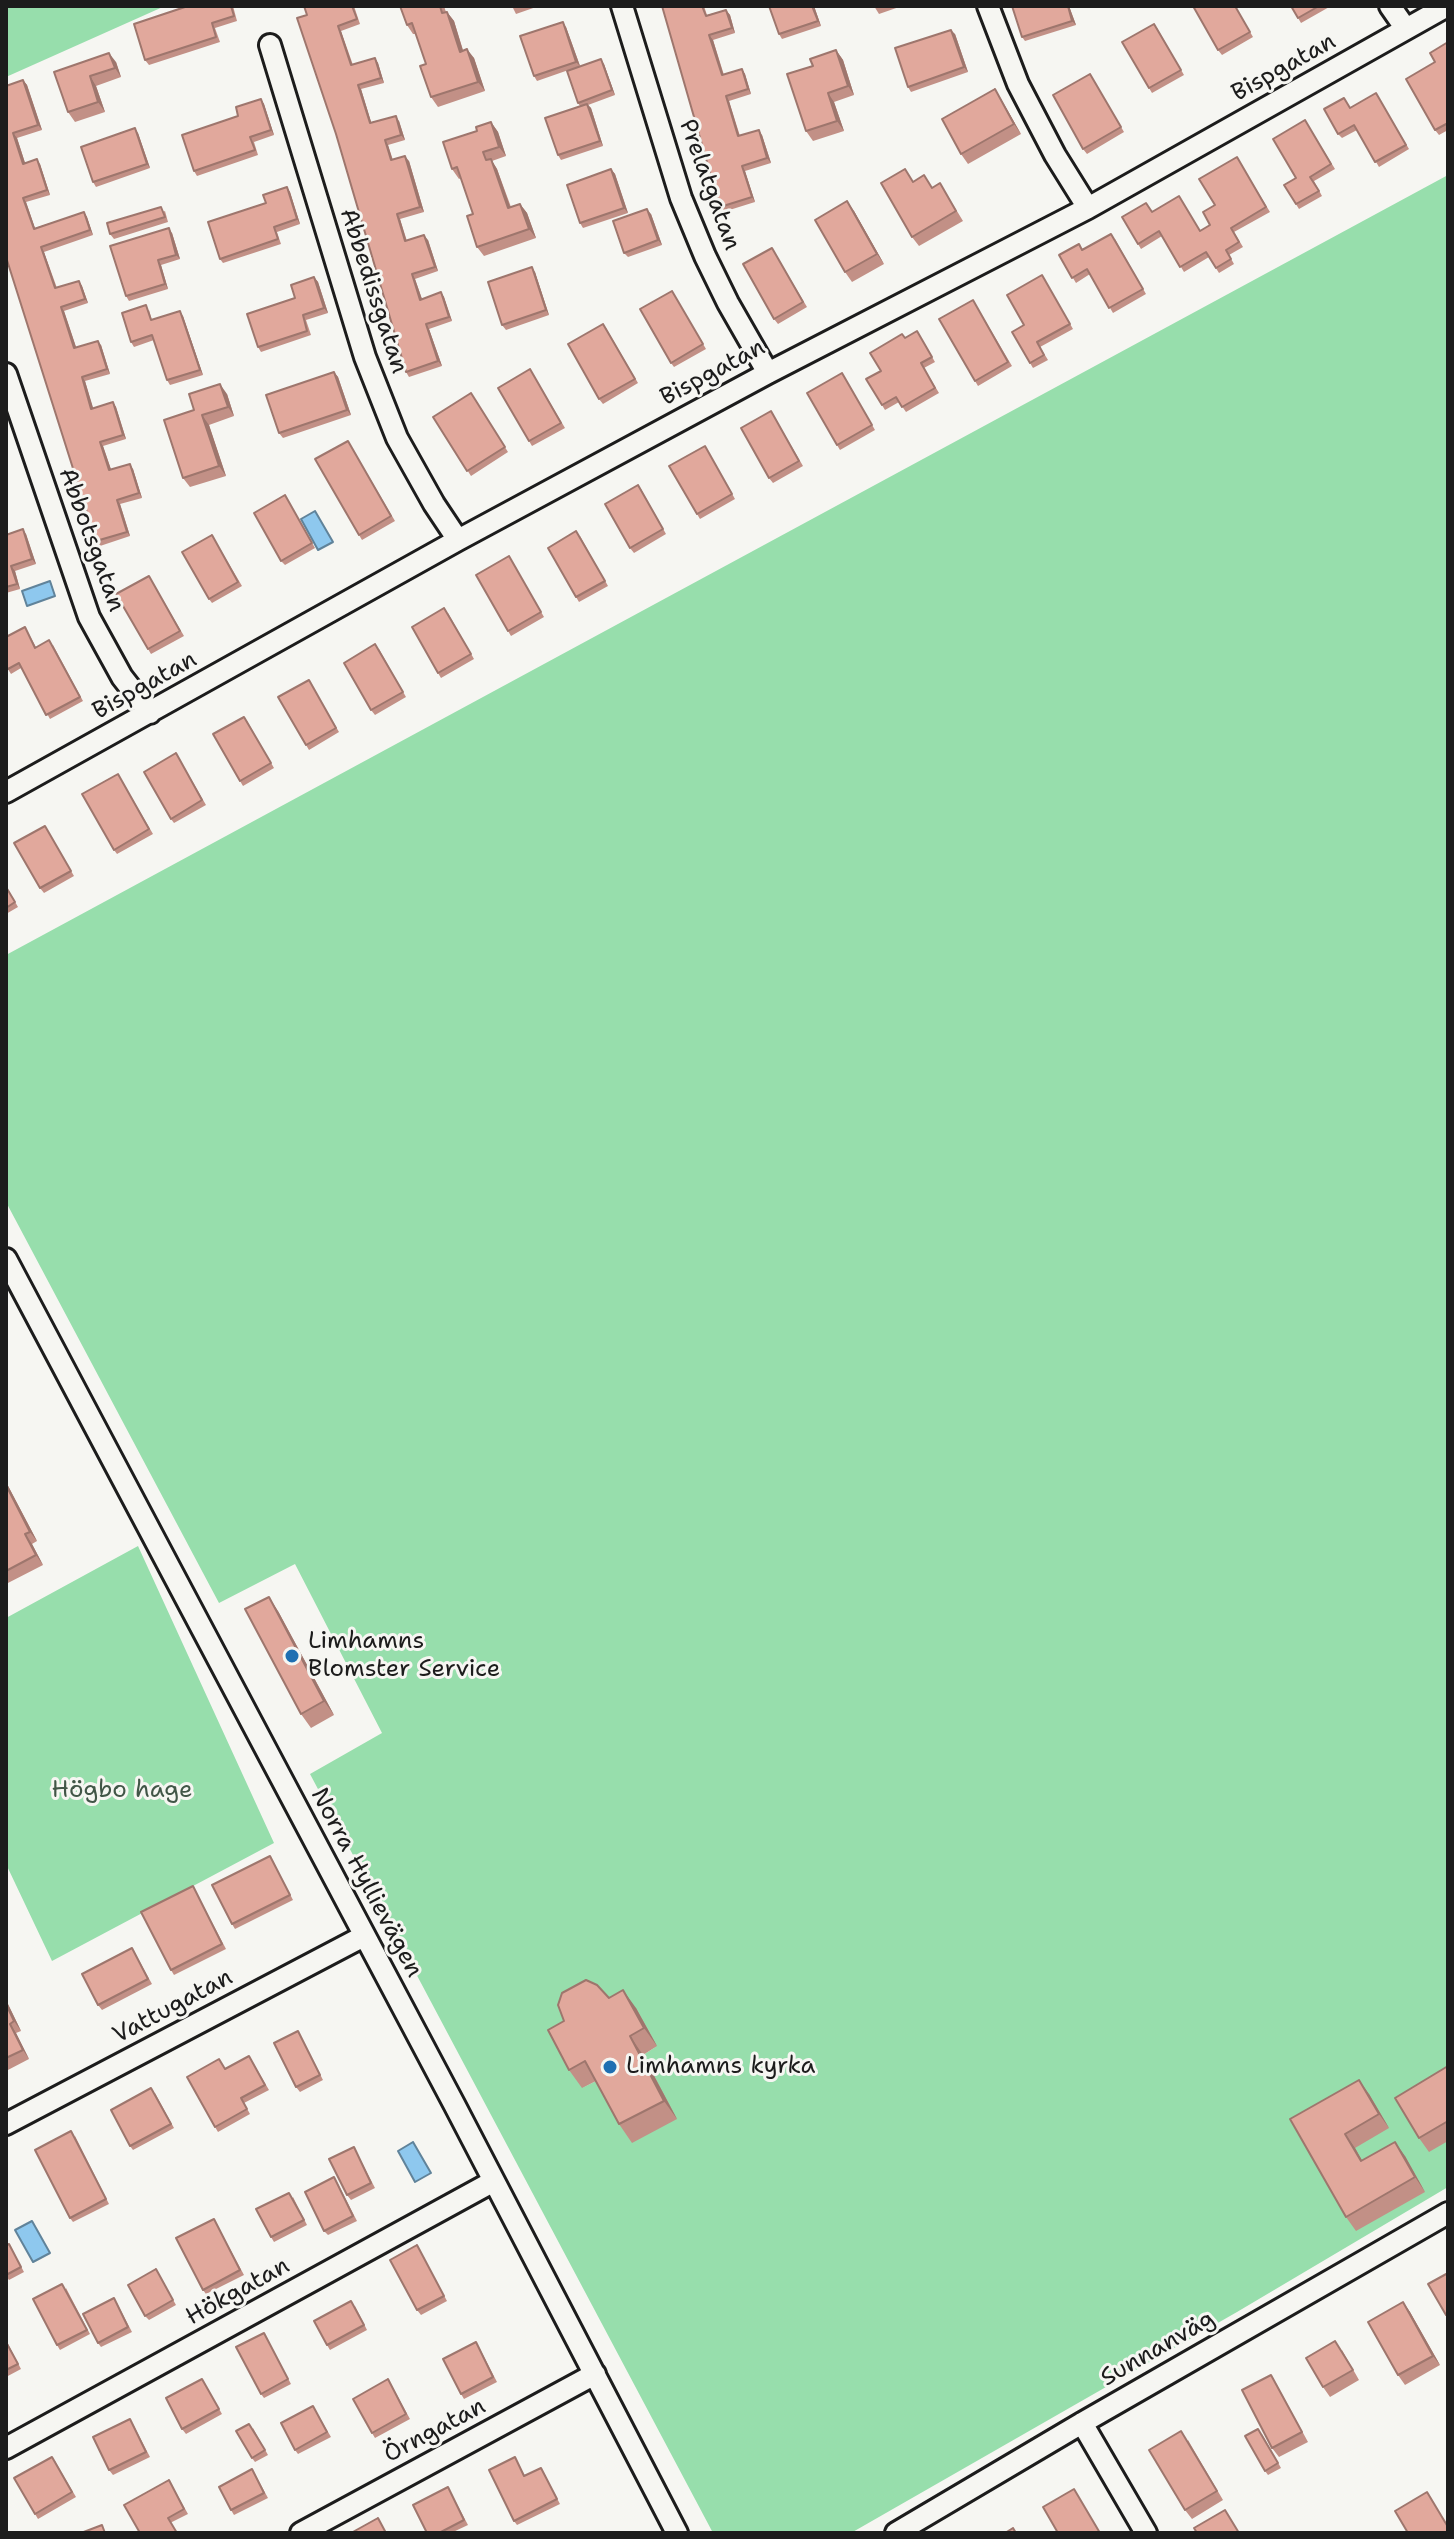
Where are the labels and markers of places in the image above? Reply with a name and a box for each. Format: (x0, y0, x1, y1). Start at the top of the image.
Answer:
place label: Limhamns Blomster Service (308, 1628, 500, 1684)
marker: Limhamns Blomster Service (283, 1647, 301, 1665)
place label: Limhamns kyrka (626, 2053, 815, 2081)
marker: Limhamns kyrka (601, 2058, 619, 2076)

